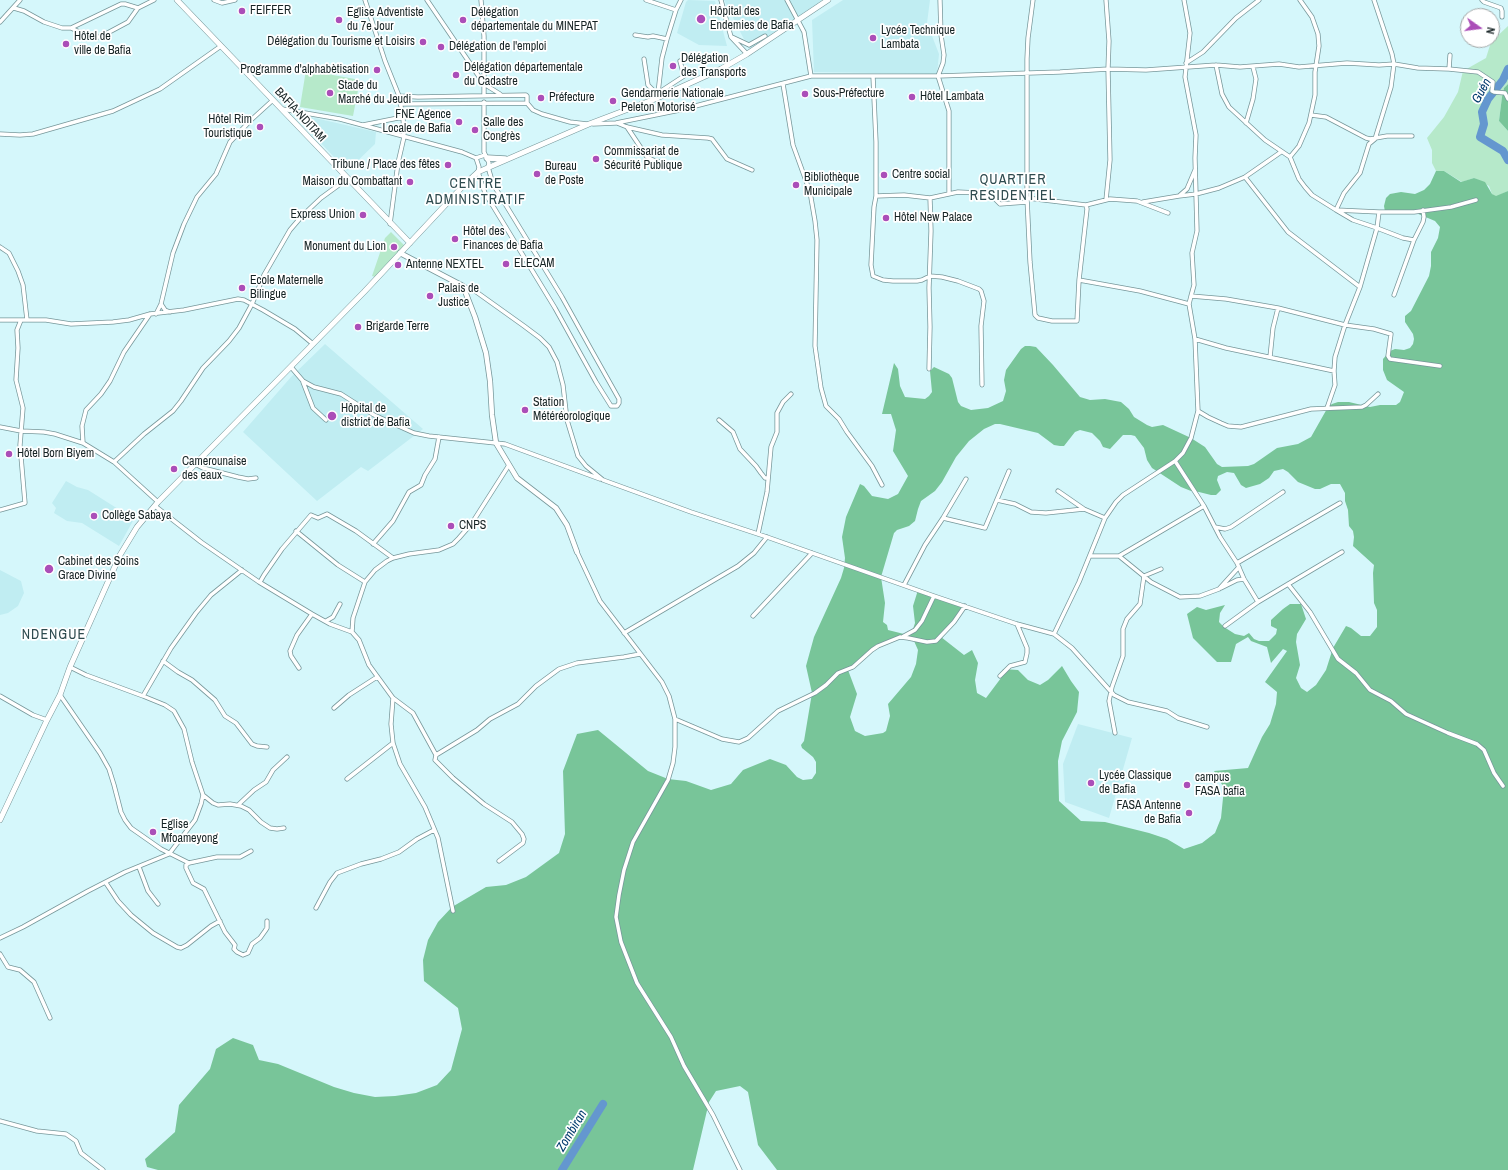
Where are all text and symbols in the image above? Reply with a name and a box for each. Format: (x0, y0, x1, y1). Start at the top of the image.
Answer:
place label: FEIFFER (250, 4, 291, 18)
place label: Hôpital des Endemies de Bafia (710, 5, 794, 33)
marker: FEIFFER (237, 6, 247, 16)
place label: Eglise Adventiste du 7e Jour (347, 6, 424, 34)
place label: Délégation départementale du MINEPAT (471, 6, 598, 34)
north arrow (1460, 8, 1500, 48)
marker: Hôpital des Endemies de Bafia (695, 13, 707, 25)
marker: Eglise Adventiste du 7e Jour (334, 15, 344, 25)
marker: Délégation départementale du MINEPAT (458, 15, 468, 25)
place label: Lycée Technique Lambata (881, 24, 955, 52)
text: N (1483, 26, 1498, 36)
place label: Hôtel de ville de Bafia (74, 30, 131, 58)
marker: Lycée Technique Lambata (868, 33, 878, 43)
place label: Délégation du Tourisme et Loisirs (267, 35, 415, 49)
marker: Délégation du Tourisme et Loisirs (418, 37, 428, 47)
marker: Hôtel de ville de Bafia (61, 39, 71, 49)
place label: Délégation de l'emploi (449, 40, 547, 54)
marker: Délégation de l'emploi (436, 42, 446, 52)
place label: Délégation des Transports (681, 52, 746, 80)
place label: Délégation départementale du Cadastre (464, 61, 583, 89)
marker: Délégation des Transports (668, 61, 678, 71)
place label: Programme d'alphabètisation (240, 63, 369, 77)
marker: Programme d'alphabètisation (372, 65, 382, 75)
marker: Délégation départementale du Cadastre (451, 70, 461, 80)
water label: Guén (1469, 76, 1495, 106)
place label: Stade du Marché du Jeudi (338, 79, 411, 107)
street label: BAFIA-NDITAM (271, 85, 329, 145)
place label: Gendarmerie Nationale Peleton Motorisé (621, 87, 724, 115)
place label: Sous-Préfecture (813, 87, 884, 101)
marker: Stade du Marché du Jeudi (325, 88, 335, 98)
marker: Sous-Préfecture (800, 89, 810, 99)
place label: Hôtel Lambata (920, 90, 984, 104)
place label: Préfecture (549, 91, 594, 105)
marker: Hôtel Lambata (907, 92, 917, 102)
marker: Préfecture (536, 93, 546, 103)
marker: Gendarmerie Nationale Peleton Motorisé (608, 96, 618, 106)
place label: FNE Agence Locale de Bafia (383, 108, 451, 136)
place label: Hôtel Rim Touristique (203, 113, 252, 141)
place label: Salle des Congrès (483, 116, 523, 144)
marker: FNE Agence Locale de Bafia (454, 117, 464, 127)
marker: Hôtel Rim Touristique (255, 122, 265, 132)
marker: Salle des Congrès (470, 125, 480, 135)
place label: Commissariat de Sécurité Publique (604, 145, 682, 173)
marker: Commissariat de Sécurité Publique (591, 154, 601, 164)
place label: Tribune / Place des fêtes (331, 158, 440, 172)
marker: Tribune / Place des fêtes (443, 160, 453, 170)
place label: Bureau de Poste (545, 160, 584, 188)
place label: Centre social (892, 168, 950, 182)
marker: Bureau de Poste (532, 169, 542, 179)
marker: Centre social (879, 170, 889, 180)
place label: Bibliothèque Municipale (804, 171, 859, 199)
district label: QUARTIER RESIDENTIEL (970, 172, 1056, 204)
place label: Maison du Combattant (302, 175, 402, 189)
district label: CENTRE ADMINISTRATIF (426, 176, 526, 208)
marker: Maison du Combattant (405, 177, 415, 187)
marker: Bibliothèque Municipale (791, 180, 801, 190)
place label: Express Union (290, 208, 355, 222)
marker: Express Union (358, 210, 368, 220)
place label: Hôtel New Palace (894, 211, 972, 225)
marker: Hôtel New Palace (881, 213, 891, 223)
place label: Hôtel des Finances de Bafia (463, 225, 543, 253)
marker: Hôtel des Finances de Bafia (450, 234, 460, 244)
place label: Monument du Lion (304, 240, 386, 254)
marker: Monument du Lion (389, 242, 399, 252)
place label: ELECAM (514, 257, 554, 271)
place label: Antenne NEXTEL (406, 258, 484, 272)
marker: ELECAM (501, 259, 511, 269)
marker: Antenne NEXTEL (393, 260, 403, 270)
place label: Ecole Maternelle Bilingue (250, 274, 323, 302)
place label: Palais de Justice (438, 282, 479, 310)
marker: Ecole Maternelle Bilingue (237, 283, 247, 293)
marker: Palais de Justice (425, 291, 435, 301)
place label: Brigarde Terre (366, 320, 429, 334)
marker: Brigarde Terre (353, 322, 363, 332)
place label: Station Météréorologique (533, 396, 610, 424)
place label: Hôpital de district de Bafia (341, 402, 410, 430)
marker: Station Météréorologique (520, 405, 530, 415)
marker: Hôpital de district de Bafia (326, 410, 338, 422)
place label: Hôtel Born Biyem (17, 447, 94, 461)
marker: Hôtel Born Biyem (4, 449, 14, 459)
place label: Camerounaise des eaux (182, 455, 247, 483)
marker: Camerounaise des eaux (169, 464, 179, 474)
place label: Collège Sabaya (102, 509, 171, 523)
marker: Collège Sabaya (89, 511, 99, 521)
place label: CNPS (459, 519, 486, 533)
marker: CNPS (446, 521, 456, 531)
place label: Cabinet des Soins Grace Divine (58, 555, 139, 583)
marker: Cabinet des Soins Grace Divine (43, 563, 55, 575)
district label: NDENGUE (22, 627, 86, 643)
place label: Lycée Classique de Bafia (1099, 769, 1171, 797)
place label: campus FASA bafia (1195, 771, 1245, 799)
marker: Lycée Classique de Bafia (1086, 778, 1096, 788)
marker: campus FASA bafia (1182, 780, 1192, 790)
place label: FASA Antenne de Bafia (1116, 799, 1181, 827)
marker: FASA Antenne de Bafia (1184, 808, 1194, 818)
place label: Eglise Mfoameyong (161, 818, 218, 846)
marker: Eglise Mfoameyong (148, 827, 158, 837)
water label: Zombiran (554, 1107, 590, 1155)

